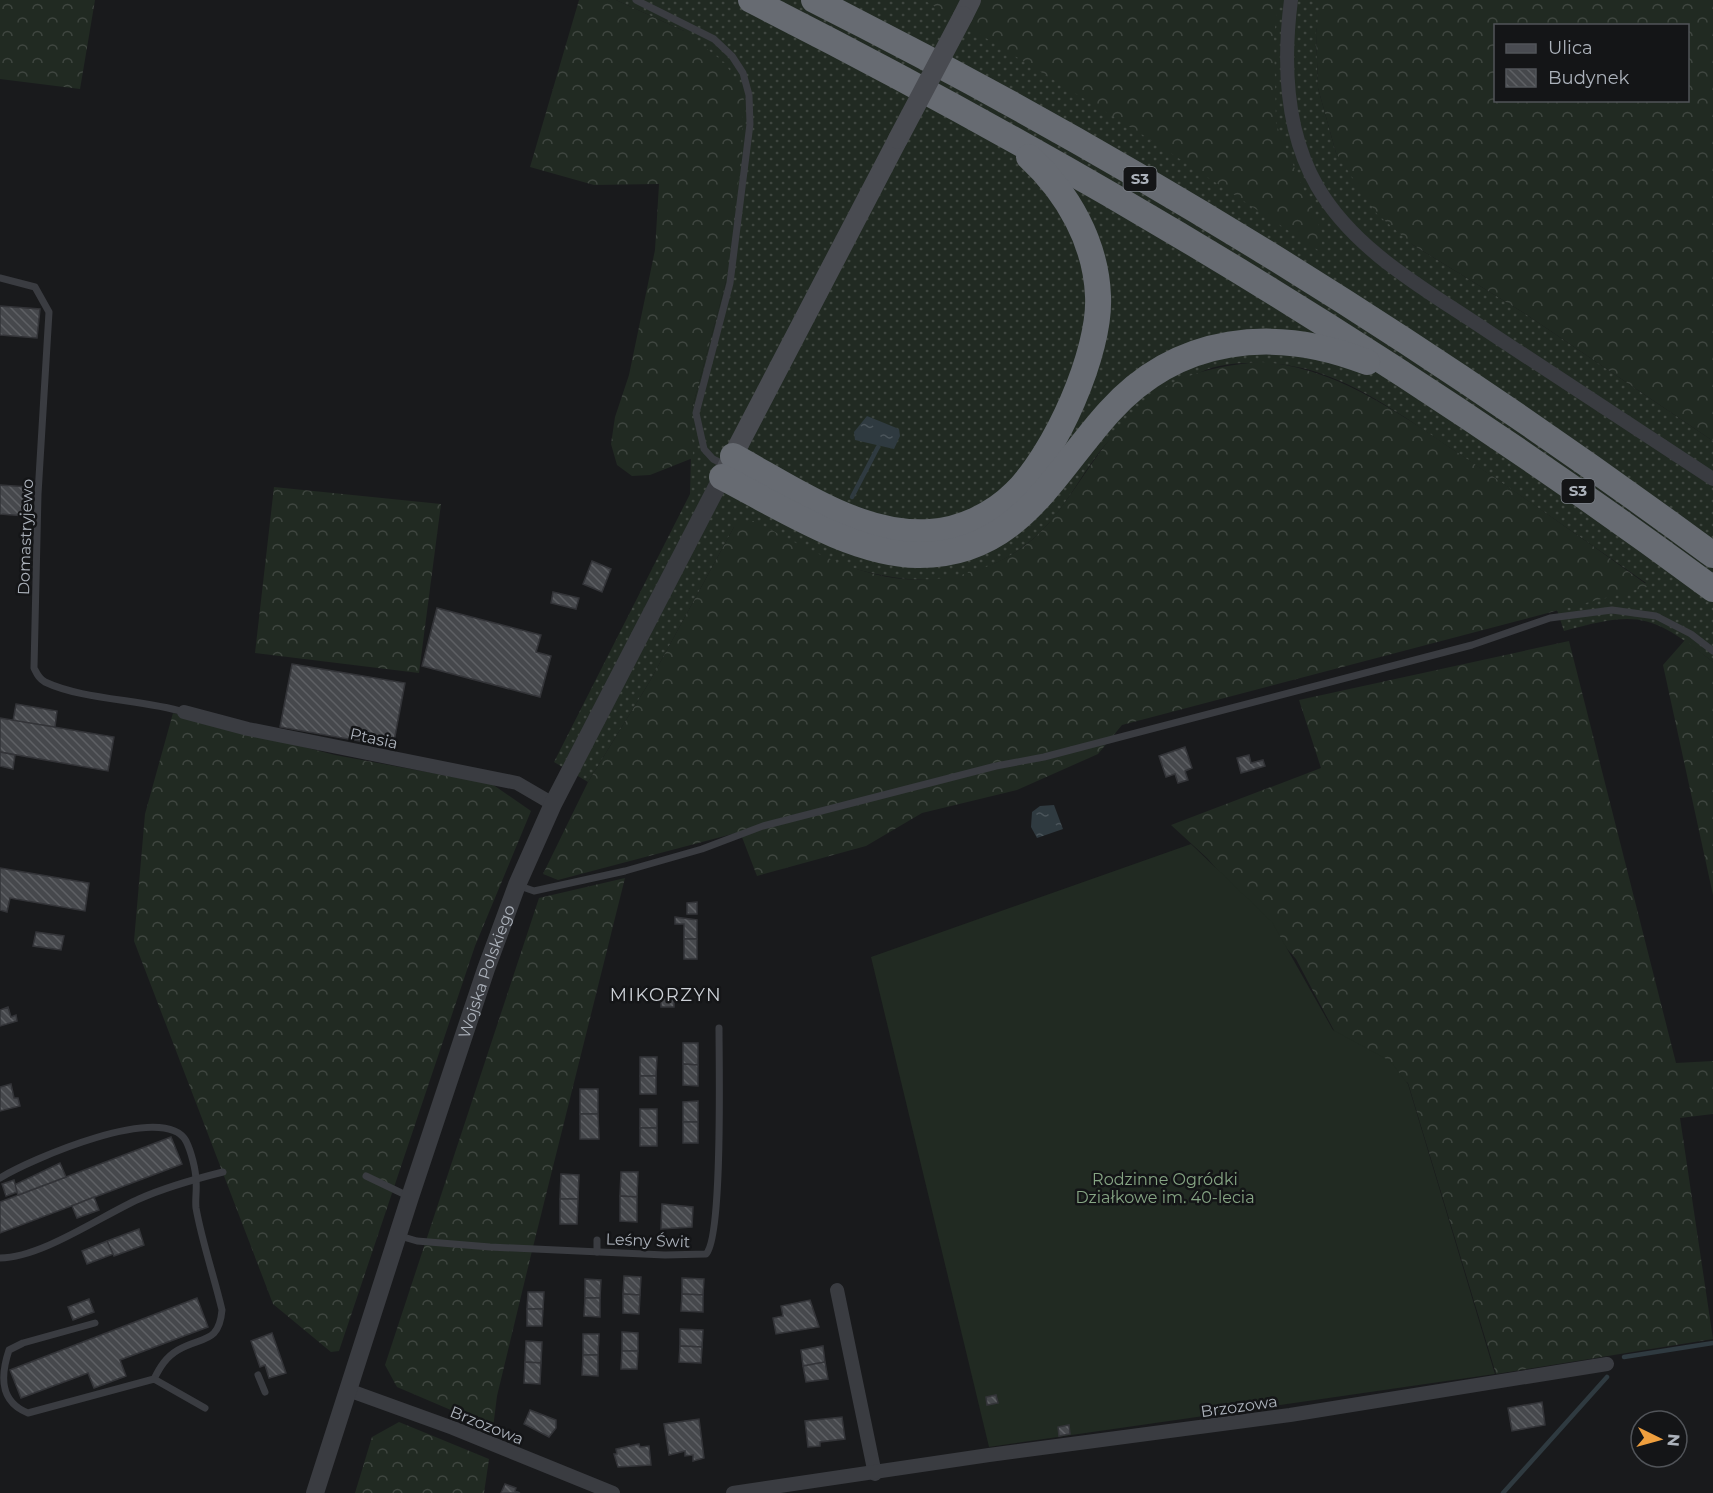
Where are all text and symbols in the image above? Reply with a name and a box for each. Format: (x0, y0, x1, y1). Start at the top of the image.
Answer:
legend (1494, 24, 1689, 102)
text: Ulica (1548, 37, 1593, 59)
text: Budynek (1548, 67, 1630, 89)
road number: S3 (1124, 167, 1156, 191)
street label: Domastryjewo (14, 479, 37, 595)
road number: S3 (1562, 479, 1594, 503)
street label: Ptasia (348, 724, 400, 753)
street label: Wojska Polskiego (455, 902, 519, 1041)
district label: MIKORZYN (610, 984, 722, 1006)
park label: Rodzinne Ogródki Działkowe im. 40-lecia (1075, 1170, 1255, 1207)
street label: Leśny Świt (605, 1230, 691, 1251)
street label: Brzozowa (1199, 1392, 1279, 1421)
street label: Brzozowa (447, 1402, 526, 1449)
north arrow (1629, 1409, 1689, 1469)
text: N (1663, 1433, 1683, 1448)

